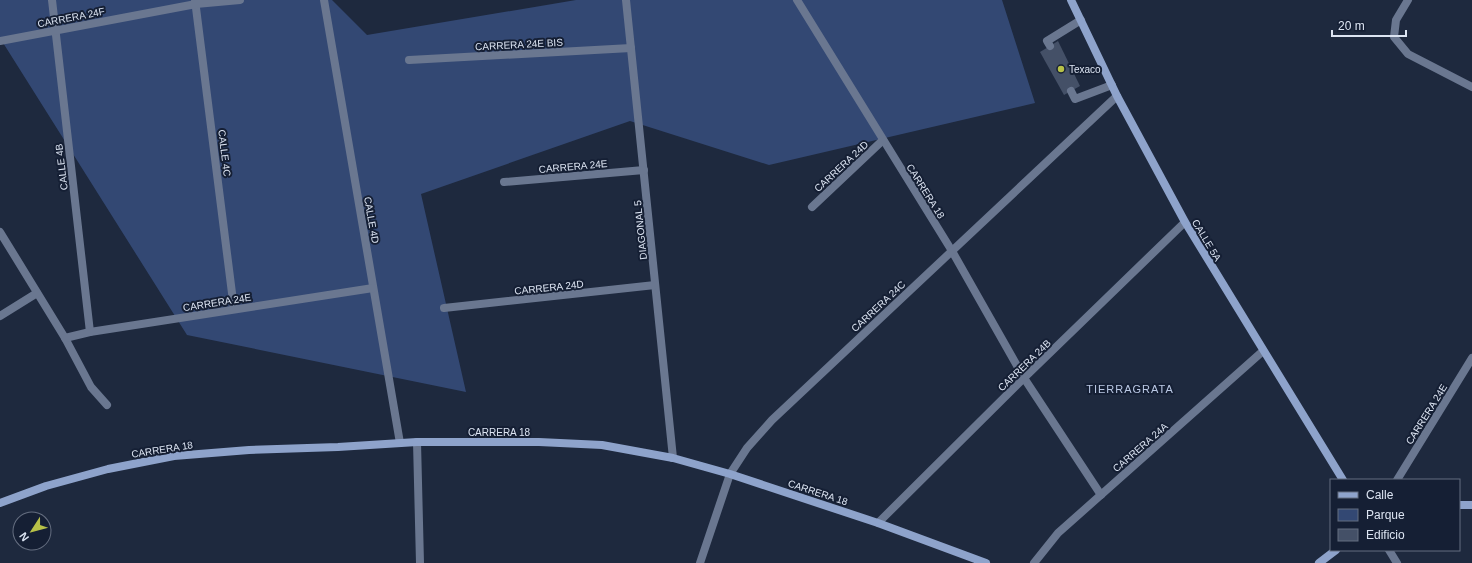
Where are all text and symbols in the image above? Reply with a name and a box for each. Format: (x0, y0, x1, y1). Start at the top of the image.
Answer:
street label: CARRERA 24F (36, 6, 106, 29)
scale bar (1332, 12, 1406, 38)
text: 20 m (1338, 19, 1365, 33)
street label: CARRERA 24E BIS (475, 37, 563, 52)
marker: Texaco (1056, 64, 1066, 74)
place label: Texaco (1069, 64, 1101, 75)
street label: CALLE 4C (216, 129, 233, 177)
street label: CARRERA 24D (812, 139, 870, 194)
street label: CALLE 4B (53, 143, 70, 191)
street label: CARRERA 24E (538, 158, 608, 175)
street label: CARRERA 18 (904, 162, 947, 221)
street label: CALLE 4D (362, 196, 381, 244)
street label: DIAGONAL 5 (632, 199, 649, 260)
street label: CALLE 5A (1190, 217, 1223, 263)
street label: CARRERA 24D (514, 278, 584, 297)
street label: CARRERA 24C (849, 279, 907, 334)
street label: CARRERA 24E (182, 292, 252, 313)
street label: CARRERA 24B (996, 337, 1053, 393)
street label: CARRERA 24E (1403, 382, 1450, 446)
district label: TIERRAGRATA (1086, 383, 1174, 395)
street label: CARRERA 24A (1111, 420, 1170, 474)
street label: CARRERA 18 (468, 427, 531, 438)
street label: CARRERA 18 (130, 439, 194, 460)
street label: CARRERA 18 (787, 478, 850, 507)
legend (1330, 479, 1460, 551)
text: Calle (1366, 488, 1394, 502)
text: Parque (1366, 508, 1405, 522)
north arrow (12, 511, 52, 551)
text: Edificio (1366, 528, 1405, 542)
text: N (17, 530, 31, 544)

